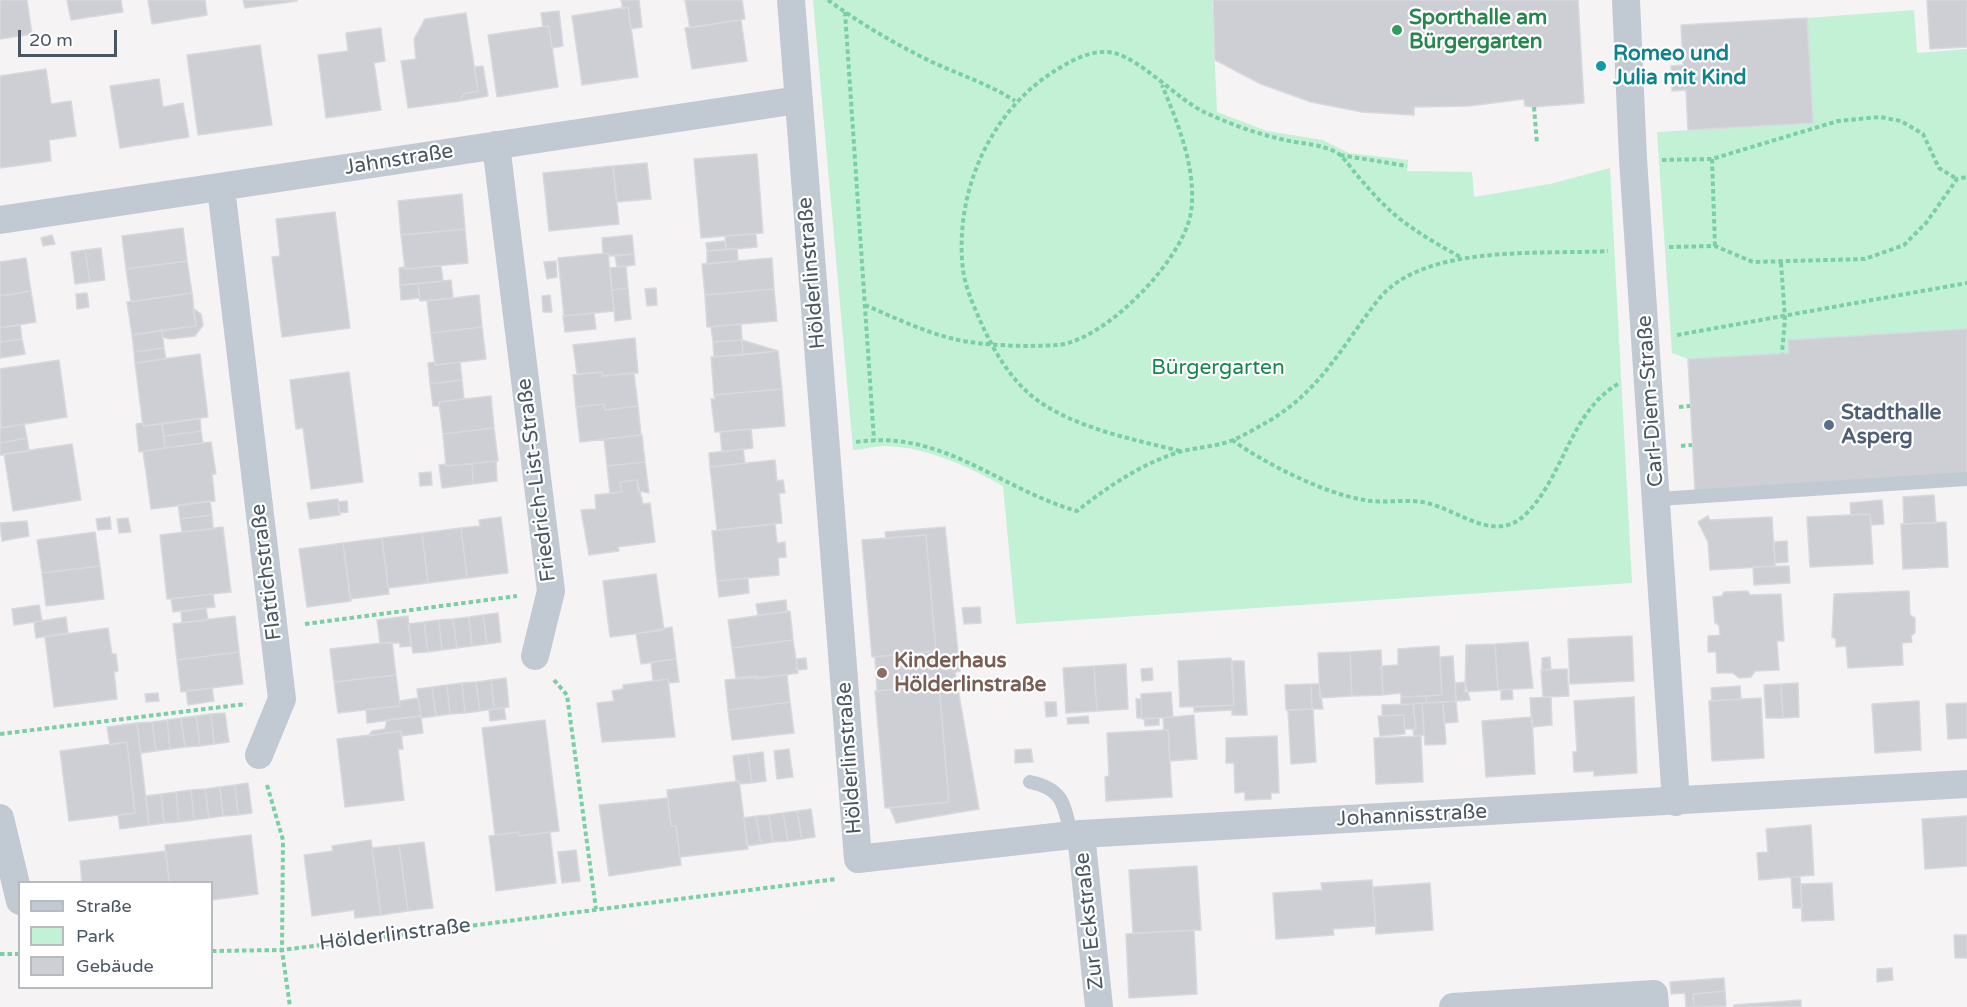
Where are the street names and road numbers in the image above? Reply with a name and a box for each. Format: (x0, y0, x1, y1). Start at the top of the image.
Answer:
street label: Jahnstraße (343, 139, 455, 181)
street label: Hölderlinstraße (793, 196, 831, 350)
street label: Carl-Diem-Straße (1632, 314, 1670, 488)
street label: Friedrich-List-Straße (512, 377, 562, 583)
street label: Flattichstraße (246, 502, 288, 642)
street label: Hölderlinstraße (832, 681, 868, 835)
street label: Johannisstraße (1336, 799, 1488, 833)
street label: Zur Eckstraße (1070, 851, 1110, 991)
street label: Hölderlinstraße (318, 913, 472, 957)

